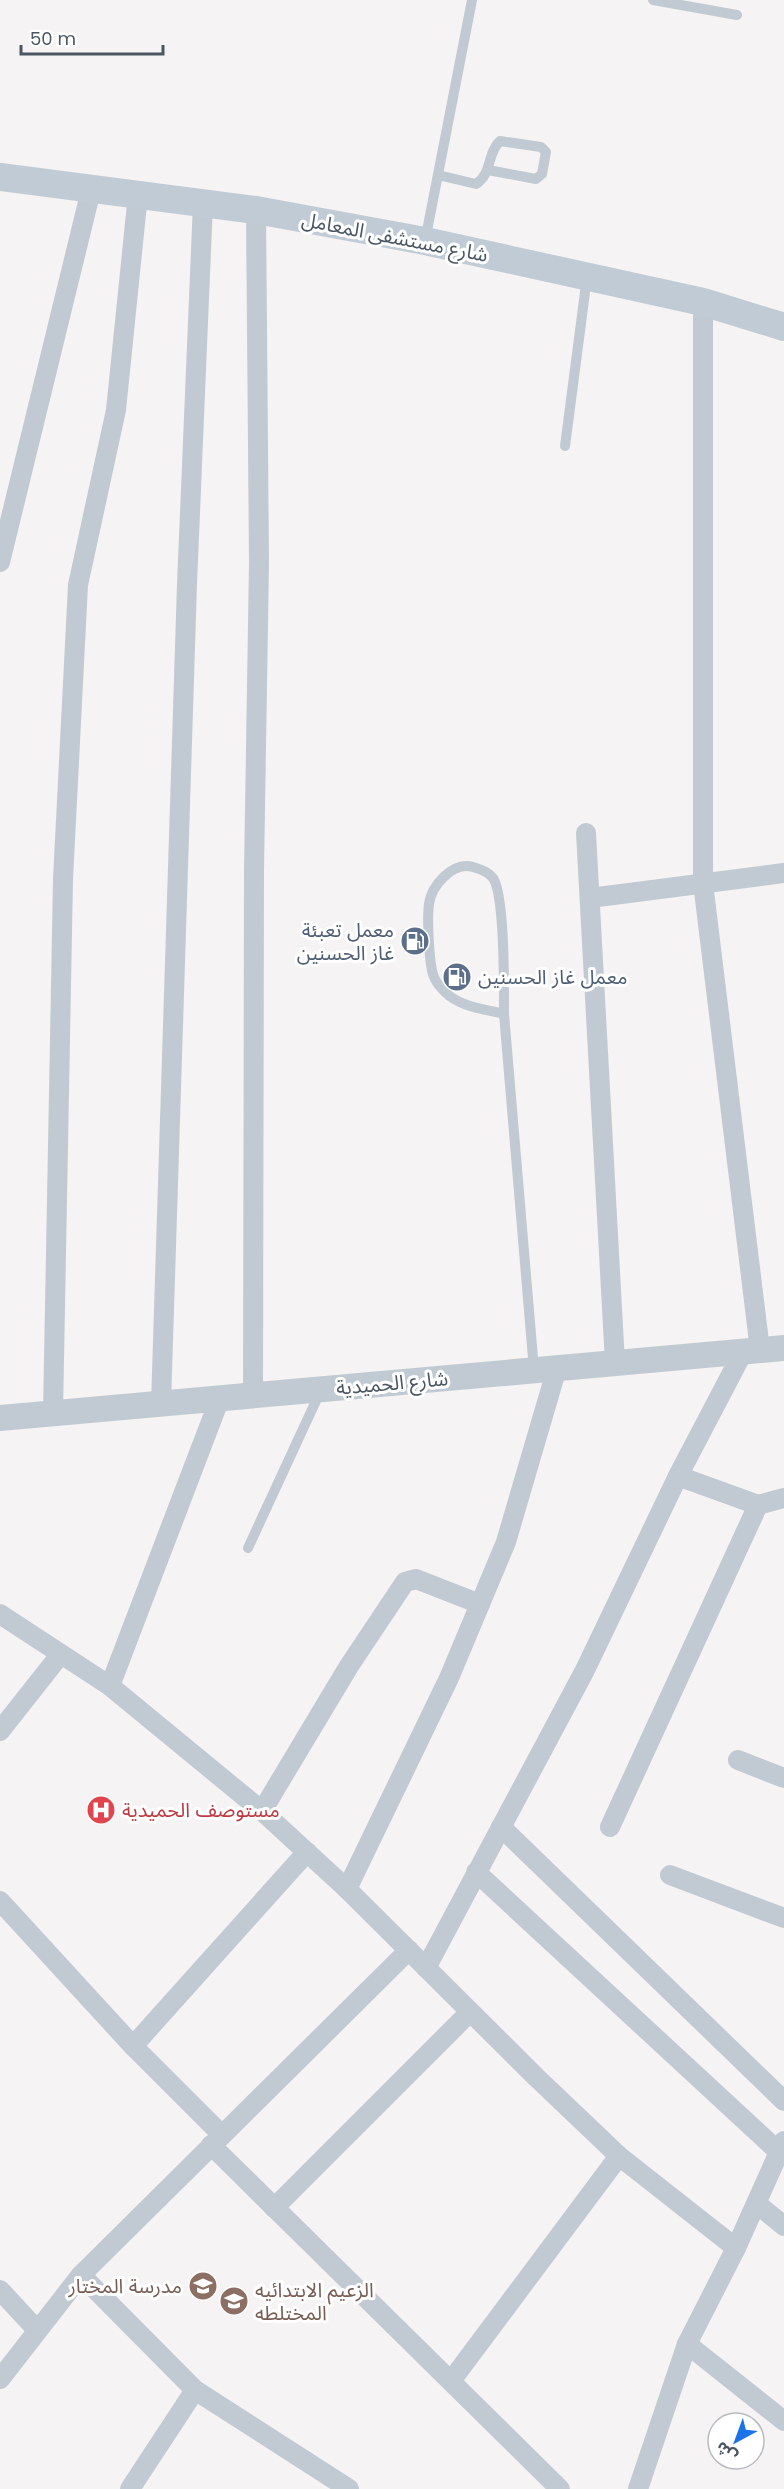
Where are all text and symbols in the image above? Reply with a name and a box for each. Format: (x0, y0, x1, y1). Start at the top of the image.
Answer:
scale bar (21, 18, 164, 56)
text: 50 m (30, 26, 76, 51)
street label: شارع مستشفى المعامل (299, 205, 490, 270)
place label: معمل تعبئة غاز الحسنين (297, 916, 394, 967)
fuel station icon: معمل تعبئة غاز الحسنين (399, 925, 431, 957)
fuel station icon: معمل غاز الحسنين (441, 961, 473, 993)
place label: معمل غاز الحسنين (478, 963, 628, 991)
street label: شارع الحميدية (335, 1364, 449, 1403)
hospital icon: مستوصف الحميدية (85, 1794, 117, 1826)
place label: مستوصف الحميدية (122, 1796, 280, 1824)
school or university icon: مدرسة المختار (187, 2270, 219, 2302)
place label: مدرسة المختار (68, 2272, 182, 2300)
place label: الزعيم الابتدائيه المختلطه (255, 2276, 374, 2327)
school or university icon: الزعيم الابتدائيه المختلطه (218, 2285, 250, 2317)
north arrow (706, 2411, 766, 2471)
text: ش (711, 2436, 742, 2468)

